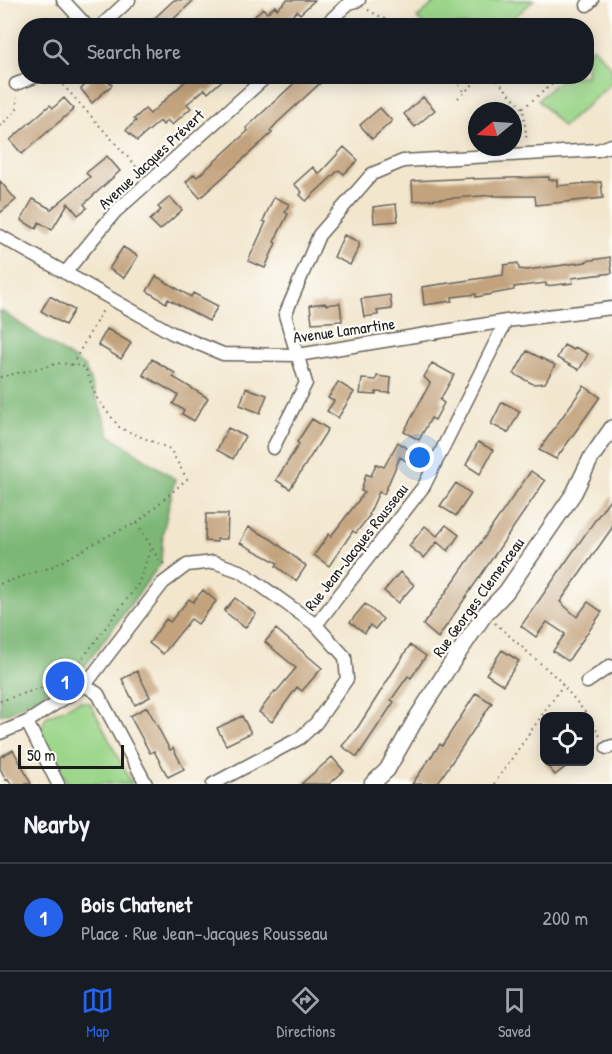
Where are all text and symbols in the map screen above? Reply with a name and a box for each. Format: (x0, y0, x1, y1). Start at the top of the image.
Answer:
search box (18, 18, 594, 84)
icon: search (39, 35, 72, 68)
text: Search here (87, 36, 181, 66)
north arrow (468, 102, 522, 156)
street label: Avenue Jacques Prévert (93, 104, 209, 214)
street label: Avenue Lamartine (292, 312, 397, 348)
your location (405, 443, 434, 472)
street label: Rue Jean-Jacques Rousseau (299, 478, 413, 615)
street label: Rue Georges Clemenceau (427, 532, 529, 661)
pin: 1 (46, 658, 84, 704)
map controls (540, 712, 594, 766)
button: locate (540, 712, 594, 766)
scale bar (18, 742, 124, 770)
text: 50 m (27, 744, 56, 766)
text: Nearby (24, 806, 90, 841)
text: Bois Chatenet (81, 889, 192, 919)
text: 1 (40, 904, 47, 931)
text: 200 m (543, 904, 588, 931)
text: Place · Rue Jean-Jacques Rousseau (81, 919, 328, 946)
tab: Map (81, 984, 114, 1042)
tab: Directions (277, 984, 335, 1042)
tab: Saved (498, 984, 531, 1042)

